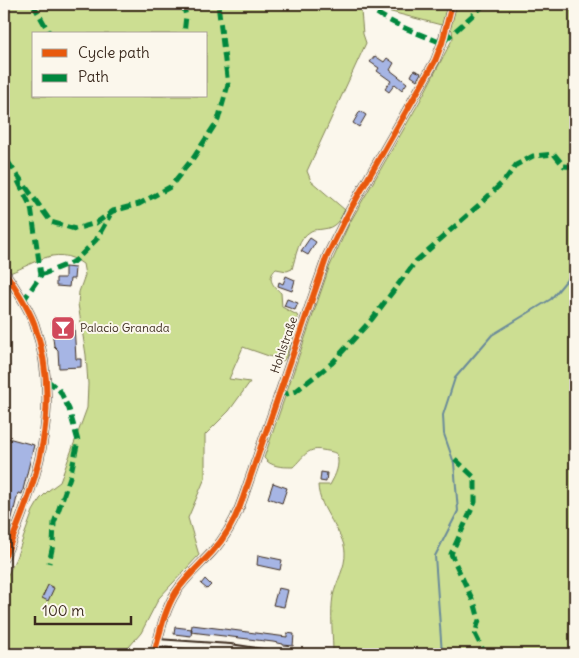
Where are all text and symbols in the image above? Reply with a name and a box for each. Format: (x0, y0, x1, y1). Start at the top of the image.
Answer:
legend (32, 32, 208, 98)
text: Cycle path (78, 43, 150, 62)
text: Path (78, 67, 109, 86)
street label: Hohlstraße (267, 314, 300, 375)
bar icon: Palacio Granada (50, 315, 76, 341)
place label: Palacio Granada (80, 320, 170, 335)
scale bar (35, 593, 131, 625)
text: 100 m (42, 601, 84, 620)

